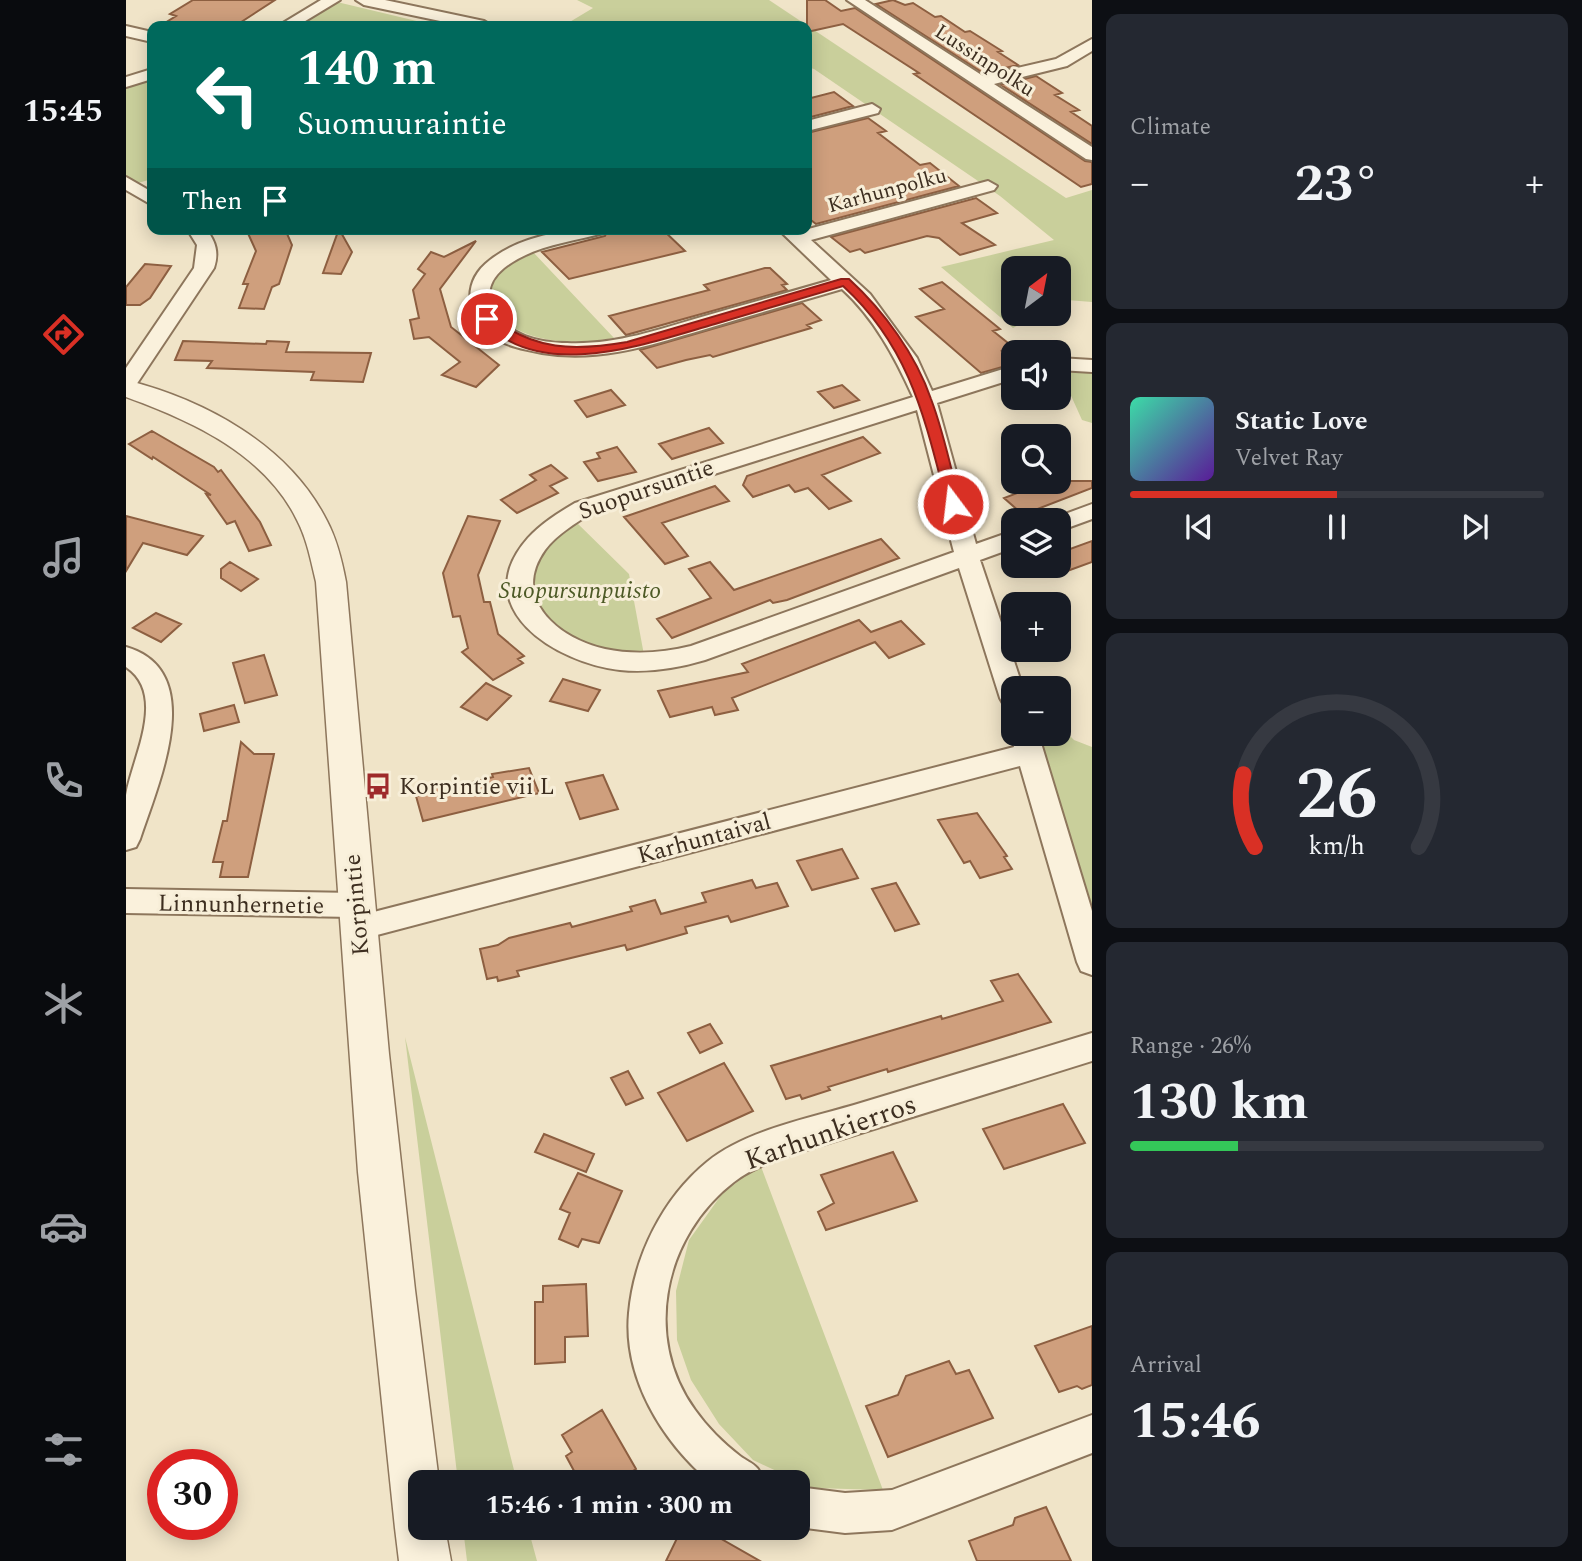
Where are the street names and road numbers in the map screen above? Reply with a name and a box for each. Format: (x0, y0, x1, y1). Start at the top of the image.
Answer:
street label: Lussinpolku (928, 16, 1041, 106)
street label: Karhunpolku (824, 160, 951, 222)
street label: Suopursuntie (574, 450, 719, 530)
street label: Karhuntaival (633, 804, 775, 874)
street label: Korpintie (335, 853, 379, 957)
street label: Linnunhernetie (157, 886, 324, 924)
street label: Karhunkierros (739, 1083, 922, 1182)

